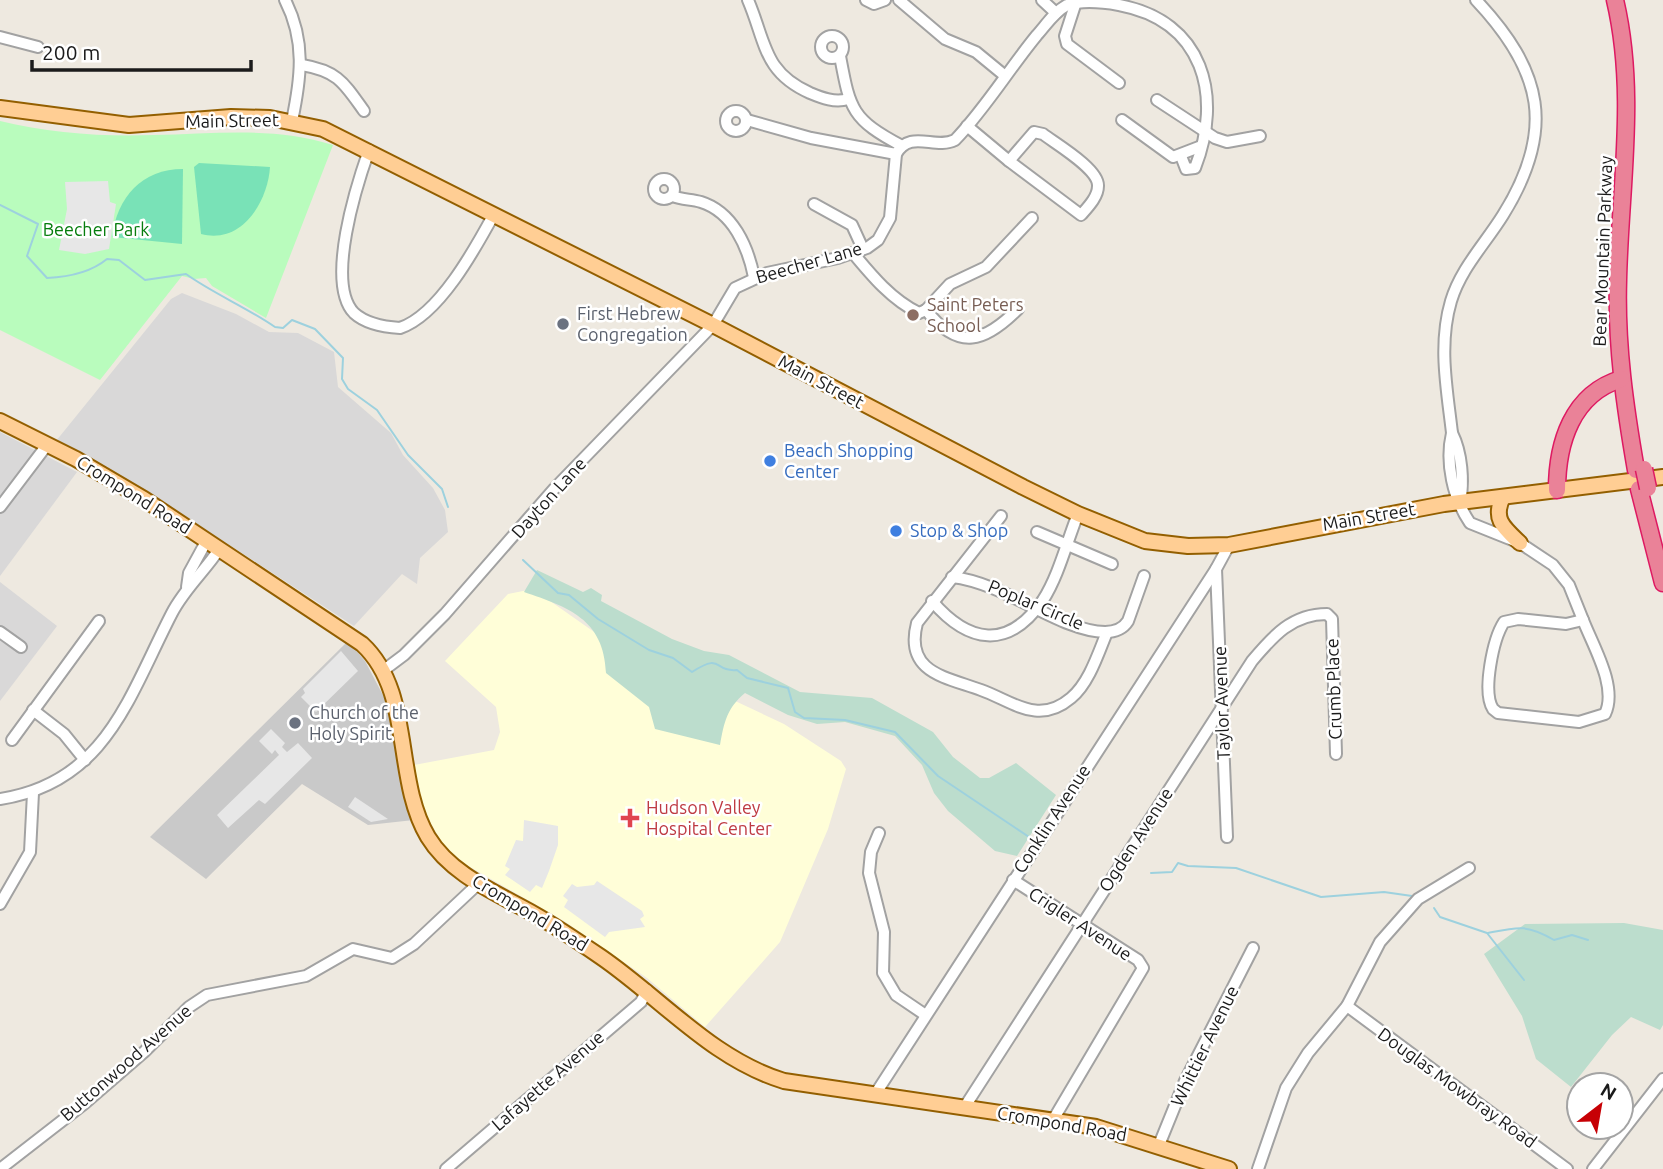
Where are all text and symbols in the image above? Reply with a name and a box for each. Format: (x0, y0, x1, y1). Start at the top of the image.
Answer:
scale bar (32, 28, 250, 72)
text: 200 m (42, 40, 100, 64)
street label: Main Street (185, 109, 279, 131)
street label: Bear Mountain Parkway (1589, 155, 1615, 347)
park label: Beecher Park (43, 219, 149, 239)
street label: Beecher Lane (753, 237, 864, 287)
place label: Saint Peters School (927, 294, 1024, 335)
place label: First Hebrew Congregation (577, 303, 688, 344)
marker: Saint Peters School (905, 307, 921, 323)
marker: First Hebrew Congregation (555, 316, 571, 332)
street label: Main Street (775, 350, 868, 412)
place label: Beach Shopping Center (784, 440, 914, 481)
street label: Crompond Road (74, 451, 196, 537)
street label: Dayton Lane (507, 453, 590, 542)
marker: Beach Shopping Center (762, 453, 778, 469)
street label: Main Street (1321, 498, 1417, 534)
place label: Stop & Shop (910, 520, 1008, 540)
marker: Stop & Shop (888, 523, 904, 539)
street label: Poplar Circle (986, 575, 1087, 633)
street label: Crumb Place (1321, 638, 1345, 740)
street label: Taylor Avenue (1209, 646, 1233, 760)
place label: Church of the Holy Spirit (309, 702, 419, 743)
marker: Church of the Holy Spirit (287, 715, 303, 731)
street label: Conklin Avenue (1009, 761, 1094, 876)
street label: Ogden Avenue (1094, 784, 1176, 895)
place label: Hudson Valley Hospital Center (646, 797, 772, 838)
marker: Hudson Valley Hospital Center (620, 808, 640, 828)
street label: Crompond Road (469, 870, 592, 955)
street label: Crigler Avenue (1025, 882, 1136, 964)
street label: Whittier Avenue (1166, 982, 1242, 1109)
street label: Buttonwood Avenue (56, 1000, 195, 1125)
street label: Douglas Mowbray Road (1375, 1023, 1541, 1151)
street label: Lafayette Avenue (487, 1026, 607, 1134)
north arrow (1565, 1071, 1635, 1141)
text: N (1597, 1078, 1621, 1105)
street label: Crompond Road (996, 1102, 1129, 1144)

